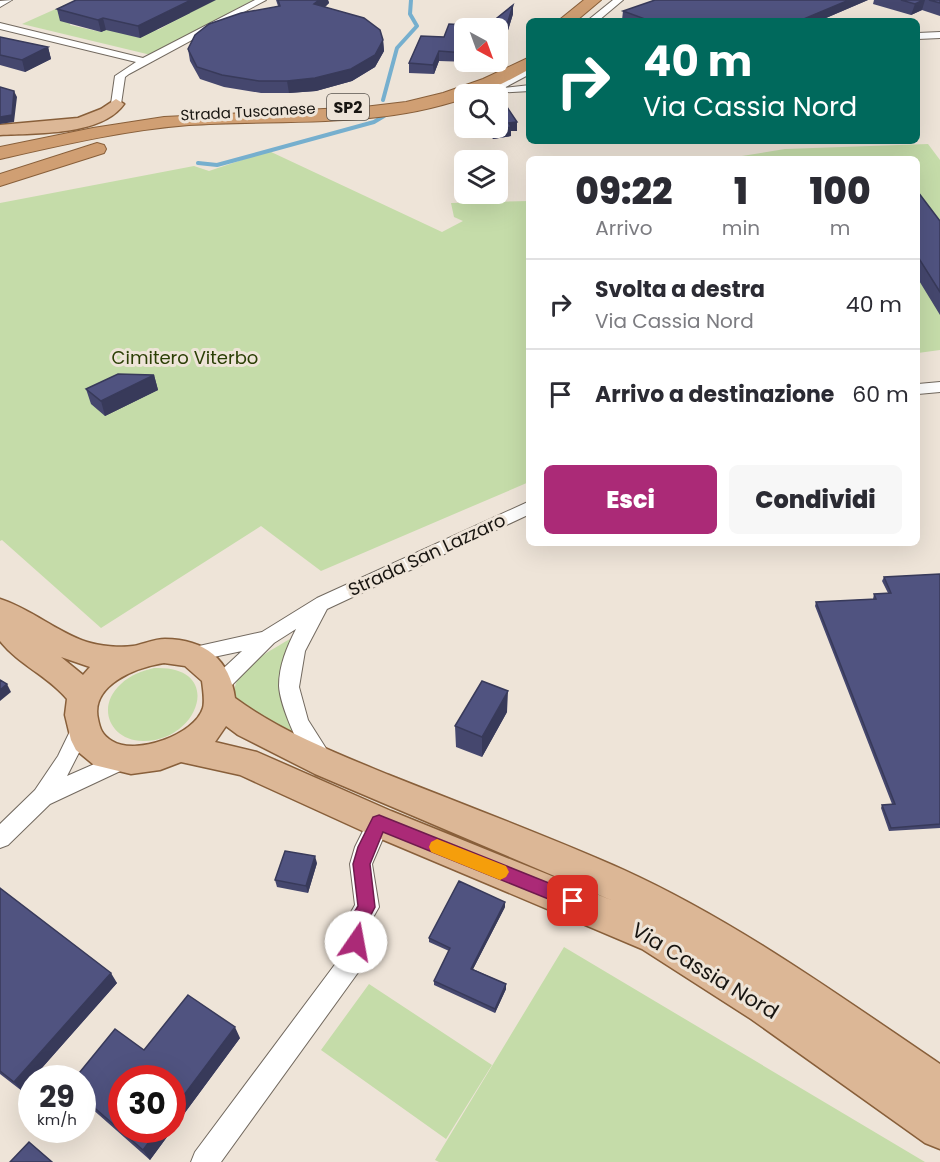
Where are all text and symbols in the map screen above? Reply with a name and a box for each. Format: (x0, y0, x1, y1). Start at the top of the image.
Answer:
north arrow (454, 18, 508, 72)
map controls (454, 18, 508, 204)
text: 40 m (643, 32, 752, 91)
icon: right (544, 42, 622, 120)
button: search (454, 84, 508, 138)
text: Via Cassia Nord (643, 88, 857, 125)
road number: SP2 (327, 94, 369, 120)
street label: Strada Tuscanese (180, 97, 316, 126)
button: layers (454, 150, 508, 204)
text: 09:22 (575, 166, 673, 217)
text: 1 (734, 166, 748, 217)
text: 100 (809, 166, 871, 217)
text: Arrivo (595, 214, 653, 242)
text: min (722, 214, 760, 242)
text: m (830, 214, 850, 242)
text: Svolta a destra (595, 274, 765, 305)
icon: right (544, 288, 577, 321)
text: 40 m (846, 289, 902, 320)
text: Via Cassia Nord (595, 307, 754, 335)
park label: Cimitero Viterbo (112, 345, 258, 370)
icon: arrive (544, 378, 577, 411)
text: Arrivo a destinazione (595, 379, 834, 410)
text: 60 m (852, 379, 909, 410)
button: Esci (544, 465, 717, 534)
button: Condividi (729, 465, 902, 534)
street label: Strada San Lazzaro (344, 507, 510, 602)
pin (547, 875, 598, 926)
icon: arrive (556, 884, 589, 917)
position arrow (324, 910, 388, 974)
street label: Via Cassia Nord (626, 915, 784, 1026)
speed limit sign: 30 (108, 1065, 186, 1143)
text: 29 (39, 1075, 75, 1118)
text: km/h (37, 1109, 77, 1130)

